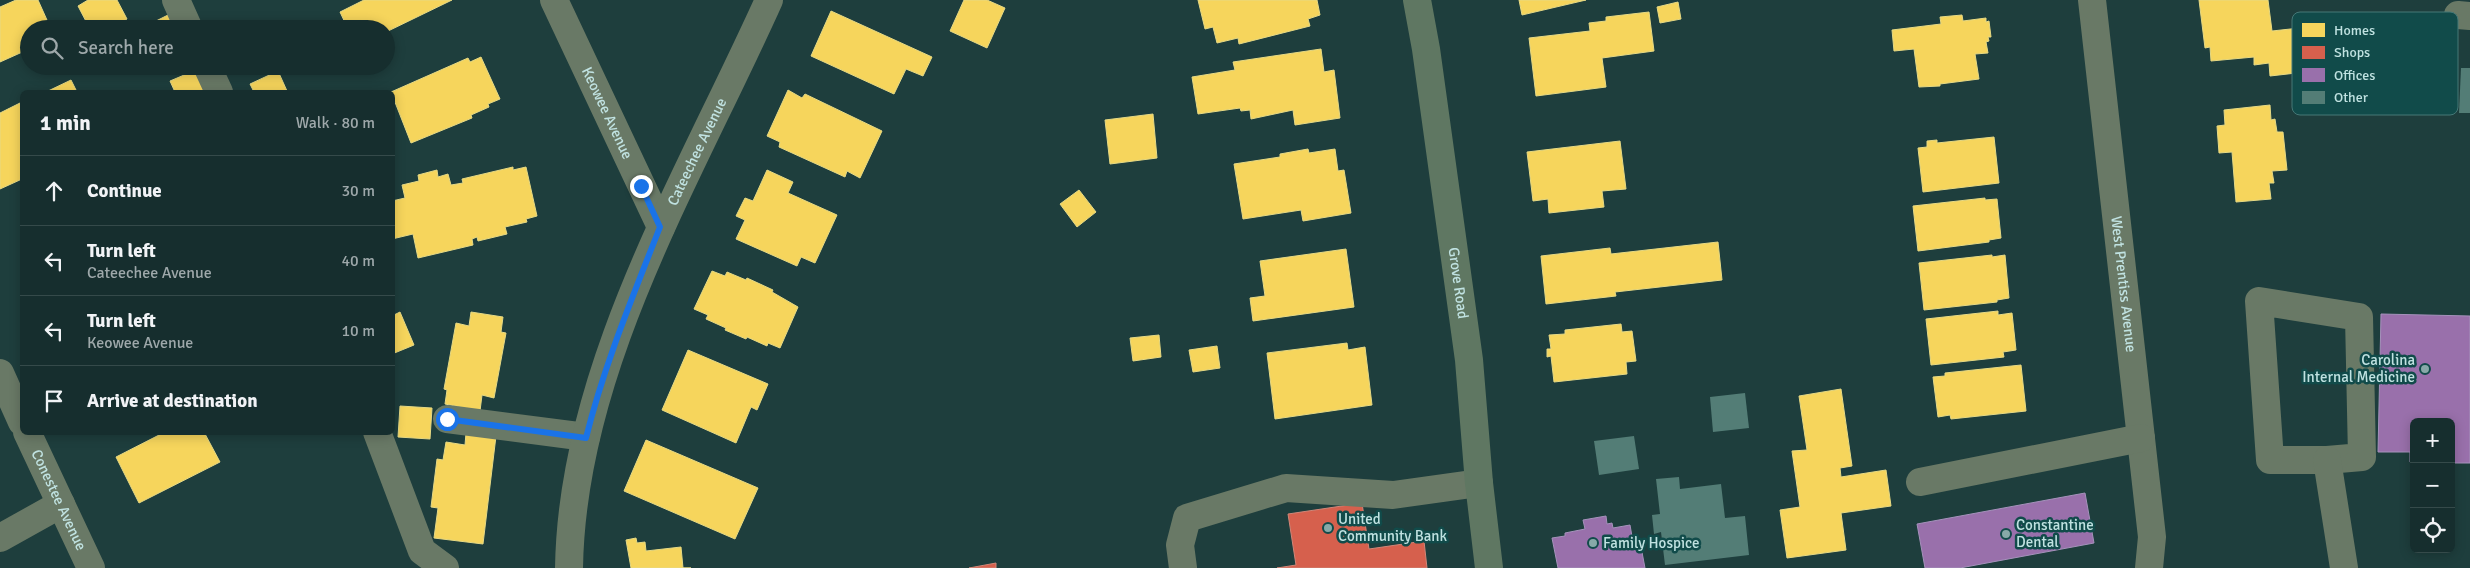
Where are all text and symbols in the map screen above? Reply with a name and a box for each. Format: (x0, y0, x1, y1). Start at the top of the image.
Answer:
legend (2292, 12, 2458, 115)
search box (20, 20, 395, 75)
text: Homes (2334, 22, 2375, 39)
icon: search (38, 34, 66, 62)
text: Search here (78, 36, 174, 60)
text: Shops (2334, 44, 2370, 61)
street label: Keowee Avenue (578, 64, 637, 162)
text: Offices (2334, 67, 2375, 84)
text: Other (2334, 89, 2369, 106)
street label: Cateechee Avenue (663, 95, 730, 208)
text: 1 min (40, 110, 91, 136)
text: Walk · 80 m (296, 113, 375, 133)
route end (630, 175, 653, 198)
icon: ahead (40, 177, 68, 205)
text: Continue (87, 179, 162, 203)
text: 30 m (341, 181, 375, 201)
street label: West Prentiss Avenue (2107, 215, 2140, 353)
text: Turn left (87, 239, 156, 263)
street label: Grove Road (1444, 246, 1472, 320)
icon: left (40, 247, 68, 275)
text: 40 m (341, 251, 375, 271)
text: Cateechee Avenue (87, 263, 212, 283)
text: Turn left (87, 309, 156, 333)
icon: left (40, 317, 68, 345)
text: 10 m (341, 321, 375, 341)
text: Keowee Avenue (87, 333, 193, 353)
place label: Carolina Internal Medicine (2302, 351, 2415, 386)
marker: Carolina Internal Medicine (2419, 363, 2431, 375)
icon: arrive (40, 387, 68, 415)
text: Arrive at destination (87, 389, 258, 413)
route start (436, 408, 459, 431)
map controls (2410, 418, 2455, 553)
button: + (2410, 418, 2455, 463)
street label: Conestee Avenue (27, 447, 90, 553)
button: − (2410, 463, 2455, 508)
button: locate (2410, 508, 2455, 553)
place label: United Community Bank (1338, 510, 1448, 545)
place label: Constantine Dental (2016, 516, 2094, 551)
marker: United Community Bank (1322, 522, 1334, 534)
marker: Constantine Dental (2000, 528, 2012, 540)
place label: Family Hospice (1603, 534, 1699, 552)
marker: Family Hospice (1587, 537, 1599, 549)

